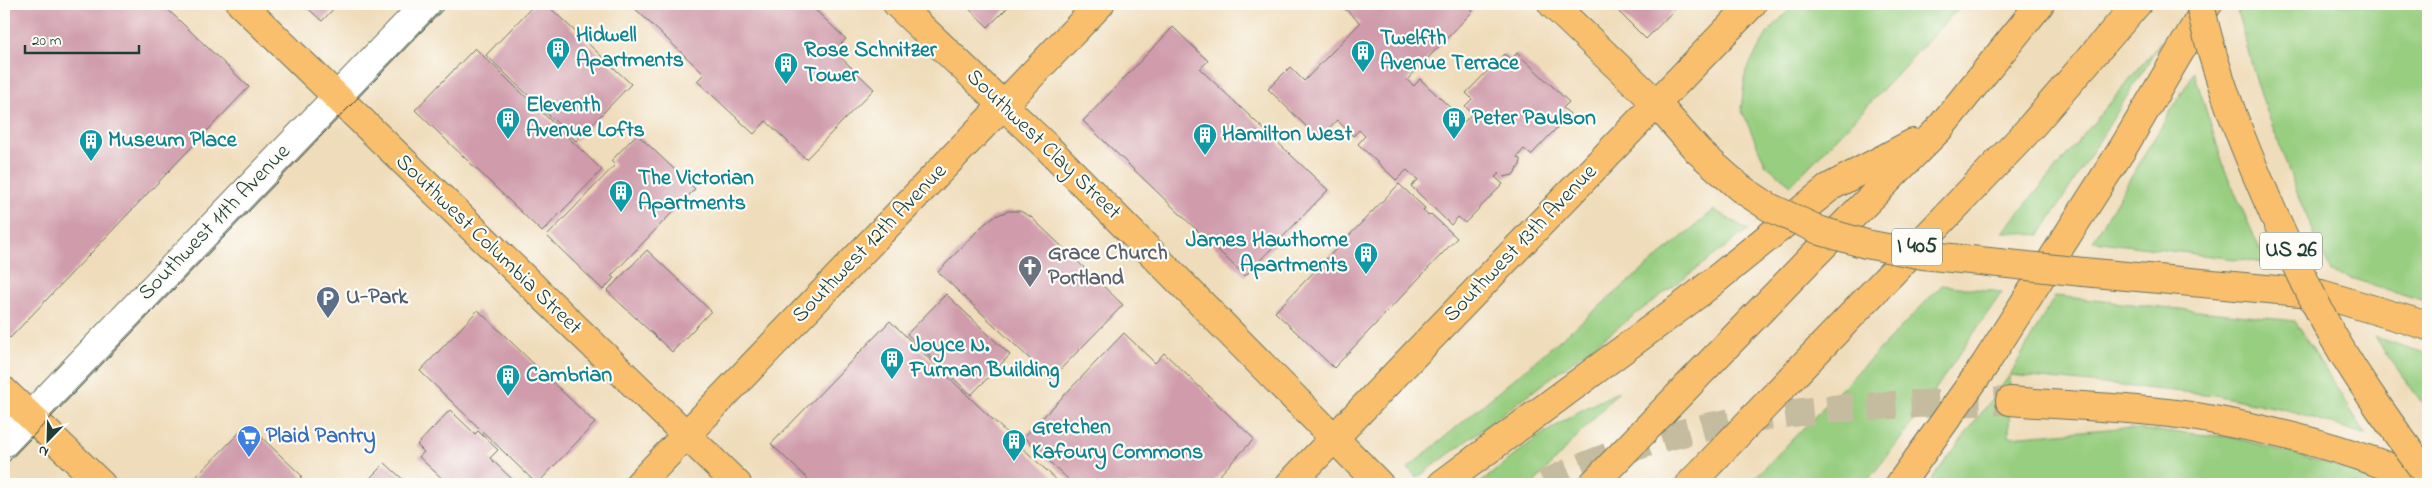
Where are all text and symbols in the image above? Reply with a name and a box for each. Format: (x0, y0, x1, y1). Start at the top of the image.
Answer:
place label: Hidwell Apartments (576, 20, 684, 77)
scale bar (25, 22, 139, 54)
place label: Twelfth Avenue Terrace (1380, 23, 1520, 80)
text: 20 m (32, 30, 62, 52)
place label: Rose Schnitzer Tower (804, 35, 938, 92)
building icon: Hidwell Apartments (545, 36, 571, 70)
building icon: Twelfth Avenue Terrace (1350, 39, 1376, 73)
building icon: Rose Schnitzer Tower (773, 51, 799, 85)
street label: Southwest Clay Street (957, 62, 1128, 229)
place label: Eleventh Avenue Lofts (526, 90, 645, 147)
place label: Peter Paulson (1472, 103, 1596, 135)
building icon: Eleventh Avenue Lofts (495, 106, 521, 140)
building icon: Peter Paulson (1441, 106, 1467, 140)
place label: Hamilton West (1222, 119, 1353, 151)
building icon: Hamilton West (1192, 122, 1218, 156)
place label: Museum Place (108, 125, 238, 157)
building icon: Museum Place (78, 128, 104, 162)
street label: Southwest 11th Avenue (131, 137, 299, 309)
street label: Southwest Columbia Street (387, 147, 589, 343)
street label: Southwest 12th Avenue (785, 157, 955, 331)
street label: Southwest 13th Avenue (1437, 157, 1605, 330)
place label: The Victorian Apartments (638, 163, 754, 220)
building icon: The Victorian Apartments (608, 179, 634, 213)
place label: James Hawthorne Apartments (1186, 225, 1349, 282)
road number: I 405 (1892, 228, 1942, 266)
road number: US 26 (2260, 232, 2322, 270)
place label: Grace Church Portland (1048, 238, 1168, 295)
building icon: James Hawthorne Apartments (1353, 241, 1379, 275)
church icon: Grace Church Portland (1017, 254, 1043, 288)
place label: U-Park (346, 282, 409, 314)
parking icon: U-Park (315, 285, 341, 319)
place label: Joyce N. Furman Building (909, 330, 1060, 388)
building icon: Joyce N. Furman Building (879, 346, 905, 380)
place label: Cambrian (526, 360, 612, 392)
building icon: Cambrian (495, 363, 521, 397)
place label: Gretchen Kafoury Commons (1032, 412, 1203, 470)
north arrow (22, 416, 72, 466)
place label: Plaid Pantry (266, 421, 375, 454)
supermarket icon: Plaid Pantry (236, 424, 262, 458)
building icon: Gretchen Kafoury Commons (1001, 428, 1027, 462)
text: N (35, 439, 52, 462)

